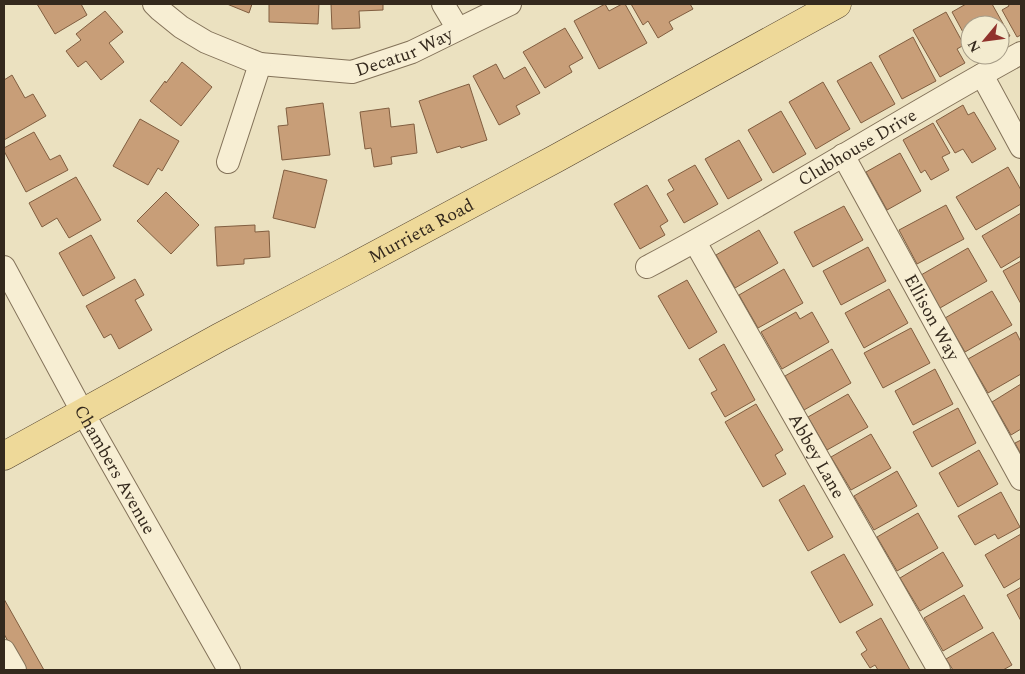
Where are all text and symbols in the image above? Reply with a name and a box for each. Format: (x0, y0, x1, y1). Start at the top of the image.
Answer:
north arrow (960, 15, 1010, 65)
street label: Decatur Way (352, 20, 459, 83)
text: N (962, 36, 986, 56)
street label: Clubhouse Drive (793, 102, 922, 193)
street label: Murrieta Road (363, 191, 479, 270)
street label: Ellison Way (897, 269, 967, 367)
street label: Chambers Avenue (67, 400, 163, 539)
street label: Abbey Lane (782, 408, 852, 503)

